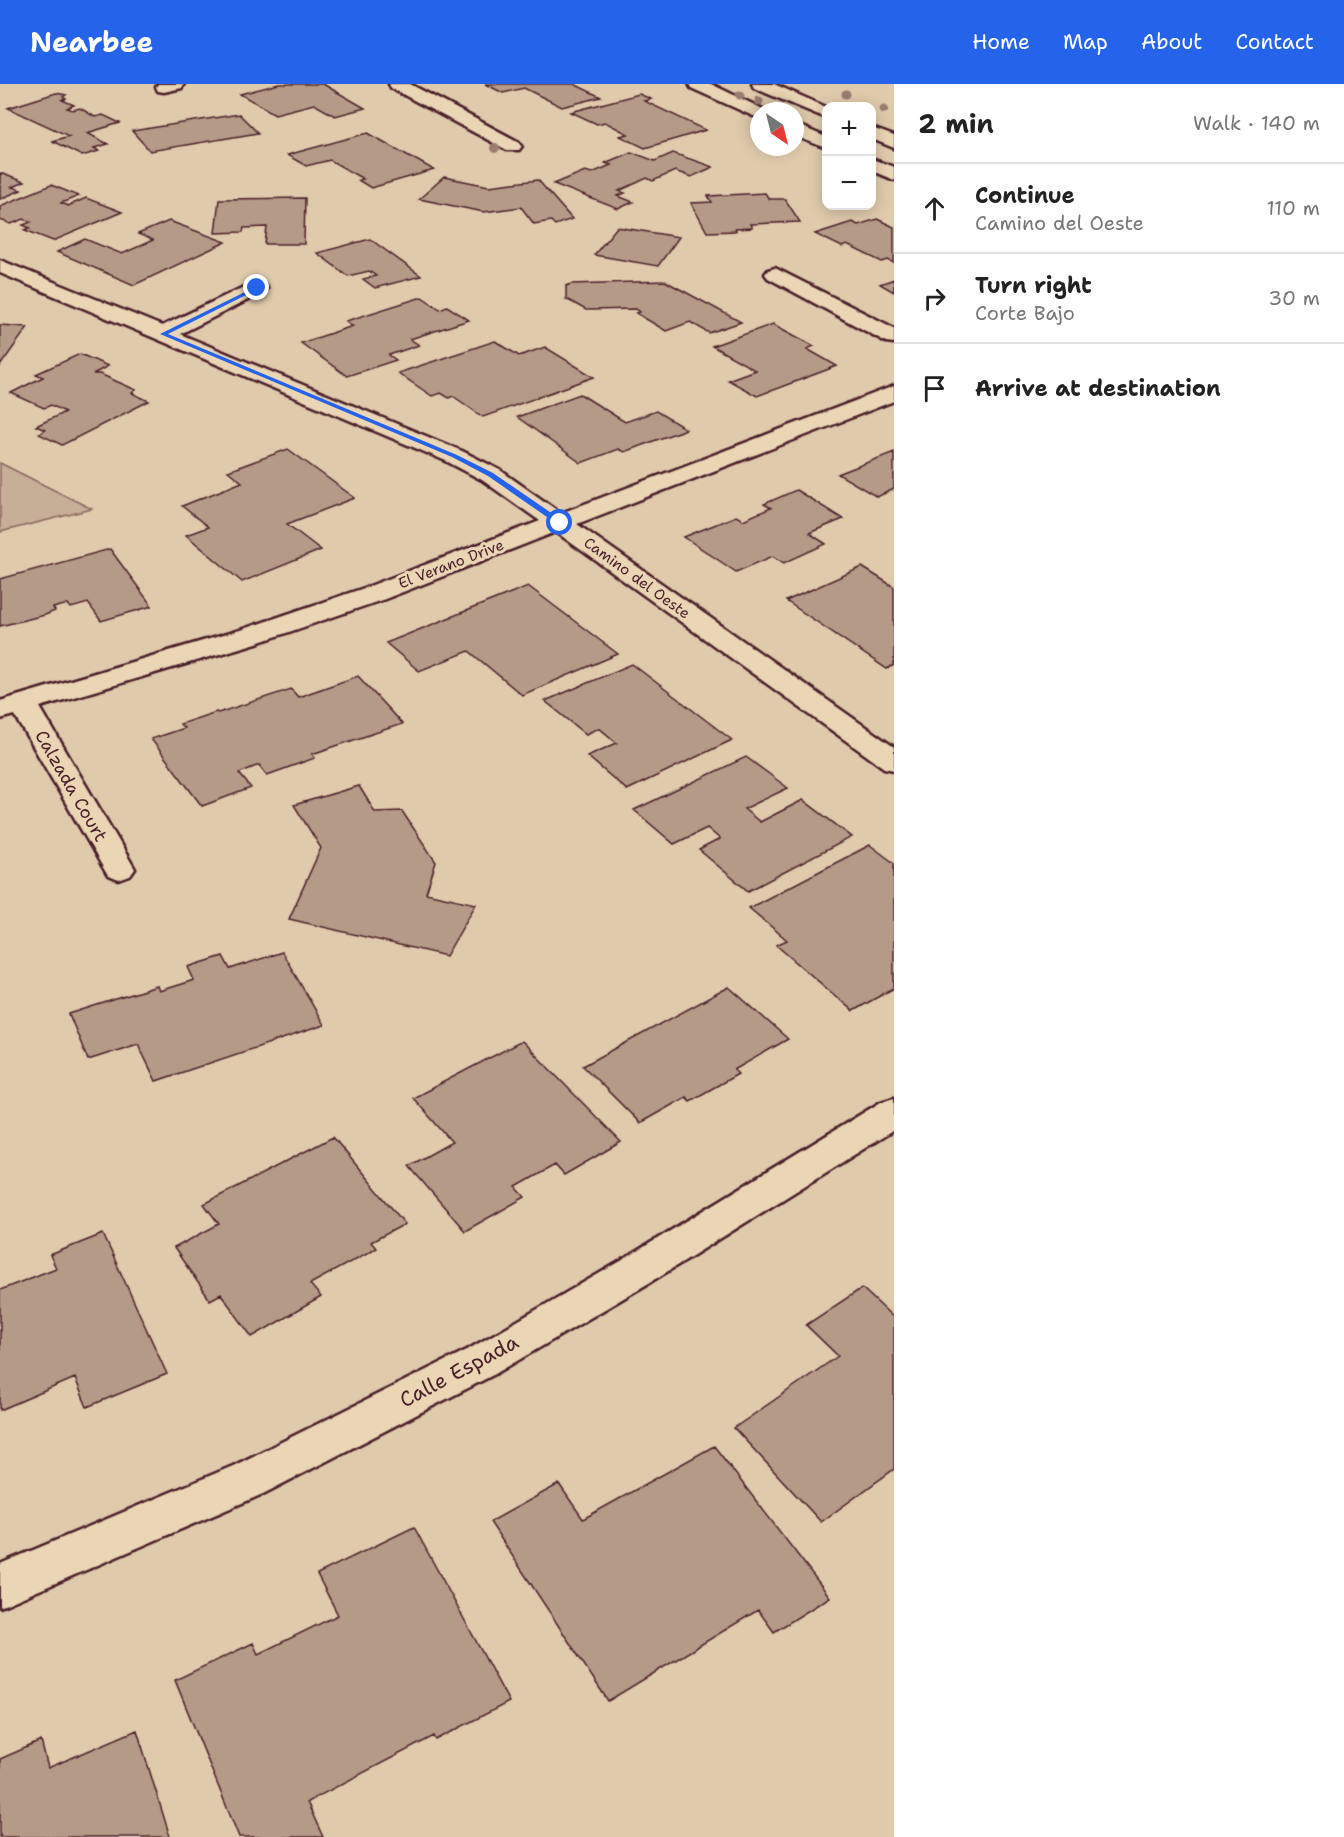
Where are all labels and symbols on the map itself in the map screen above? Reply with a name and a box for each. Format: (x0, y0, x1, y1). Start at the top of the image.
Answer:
north arrow (750, 102, 804, 156)
route end (243, 274, 269, 300)
route start (546, 509, 572, 535)
street label: Camino del Oeste (580, 533, 694, 623)
street label: El Verano Drive (395, 535, 507, 593)
street label: Calzada Court (29, 726, 113, 846)
street label: Calle Espada (395, 1328, 523, 1414)

